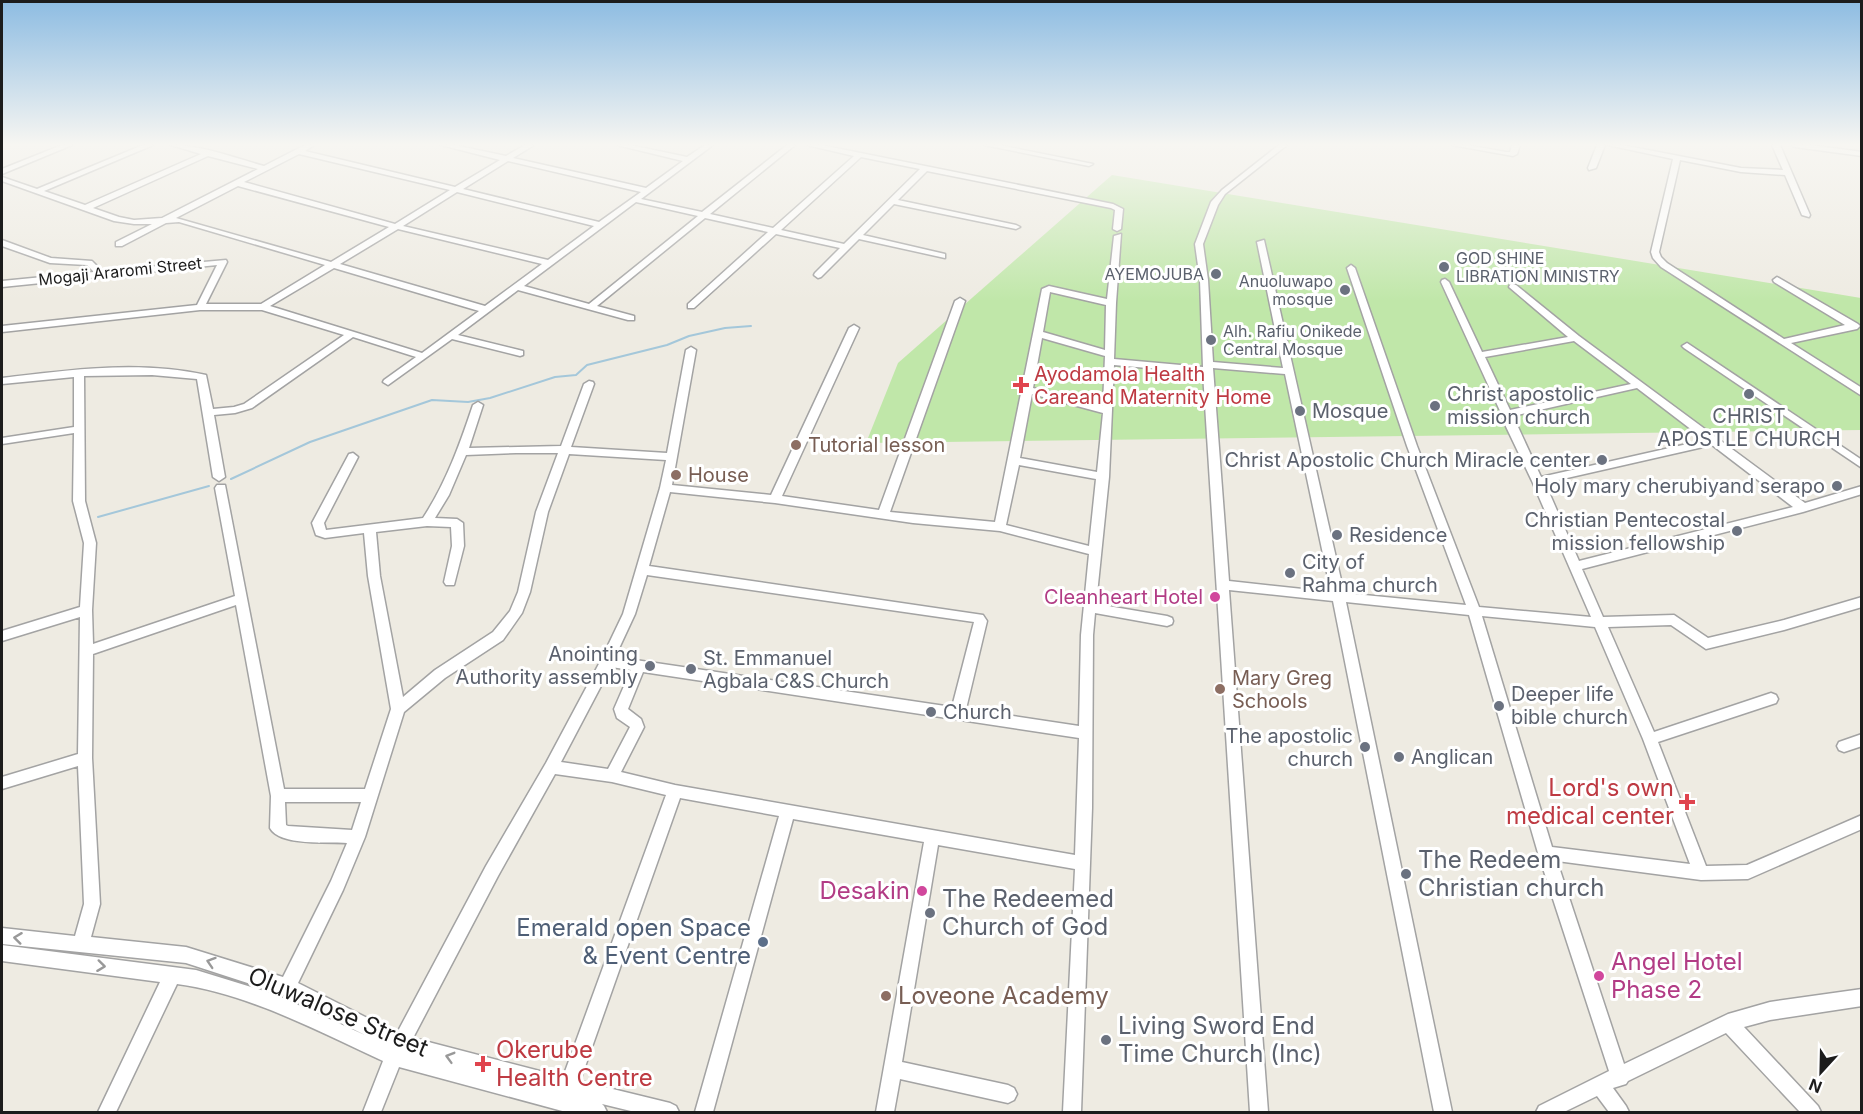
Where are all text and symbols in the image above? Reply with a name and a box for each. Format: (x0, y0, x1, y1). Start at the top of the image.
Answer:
place label: GOD SHINE LIBRATION MINISTRY (1456, 248, 1620, 286)
street label: Mogaji Araromi Street (37, 252, 203, 290)
marker: GOD SHINE LIBRATION MINISTRY (1437, 260, 1451, 274)
place label: AYEMOJUBA (1104, 264, 1204, 284)
marker: AYEMOJUBA (1209, 267, 1223, 281)
place label: Anuoluwapo mosque (1239, 271, 1333, 309)
marker: Anuoluwapo mosque (1338, 283, 1352, 297)
place label: Alh. Rafiu Onikede Central Mosque (1223, 321, 1362, 359)
marker: Alh. Rafiu Onikede Central Mosque (1204, 333, 1218, 347)
place label: Ayodamola Health Careand Maternity Home (1034, 362, 1271, 409)
marker: Ayodamola Health Careand Maternity Home (1012, 376, 1030, 394)
place label: Christ apostolic mission church (1447, 382, 1594, 429)
marker: CHRIST APOSTLE CHURCH (1742, 387, 1756, 401)
place label: Mosque (1312, 399, 1388, 423)
marker: Christ apostolic mission church (1428, 399, 1442, 413)
marker: Mosque (1293, 404, 1307, 418)
place label: CHRIST APOSTLE CHURCH (1657, 404, 1841, 451)
place label: Tutorial lesson (808, 433, 945, 457)
marker: Tutorial lesson (789, 438, 803, 452)
place label: Christ Apostolic Church Miracle center (1224, 448, 1590, 472)
marker: Christ Apostolic Church Miracle center (1595, 453, 1609, 467)
place label: House (688, 463, 749, 487)
marker: House (669, 468, 683, 482)
place label: Holy mary cherubiyand serapo (1534, 474, 1825, 498)
marker: Holy mary cherubiyand serapo (1830, 479, 1844, 493)
place label: Christian Pentecostal mission fellowship (1524, 508, 1725, 555)
place label: Residence (1349, 523, 1447, 547)
marker: Christian Pentecostal mission fellowship (1730, 524, 1744, 538)
marker: Residence (1330, 528, 1344, 542)
place label: City of Rahma church (1302, 550, 1438, 597)
marker: City of Rahma church (1283, 566, 1297, 580)
place label: Cleanheart Hotel (1044, 585, 1203, 609)
marker: Cleanheart Hotel (1208, 590, 1222, 604)
place label: Anointing Authority assembly (456, 642, 638, 689)
place label: St. Emmanuel Agbala C&S Church (703, 646, 889, 693)
marker: Anointing Authority assembly (643, 659, 657, 673)
marker: St. Emmanuel Agbala C&S Church (684, 662, 698, 676)
place label: Mary Greg Schools (1232, 666, 1332, 713)
marker: Mary Greg Schools (1213, 682, 1227, 696)
place label: Deeper life bible church (1511, 682, 1628, 729)
marker: Deeper life bible church (1492, 699, 1506, 713)
place label: Church (943, 700, 1012, 724)
marker: Church (924, 705, 938, 719)
place label: The apostolic church (1226, 724, 1353, 771)
marker: The apostolic church (1358, 740, 1372, 754)
place label: Anglican (1411, 745, 1493, 769)
marker: Anglican (1392, 750, 1406, 764)
place label: Lord's own medical center (1506, 773, 1674, 830)
marker: Lord's own medical center (1678, 793, 1696, 811)
place label: The Redeem Christian church (1418, 845, 1604, 902)
marker: The Redeem Christian church (1399, 867, 1413, 881)
place label: Desakin (819, 876, 910, 905)
marker: Desakin (915, 884, 929, 898)
place label: The Redeemed Church of God (942, 884, 1114, 941)
marker: The Redeemed Church of God (923, 906, 937, 920)
place label: Emerald open Space & Event Centre (516, 913, 751, 970)
one-way arrow (13, 932, 23, 945)
marker: Emerald open Space & Event Centre (756, 935, 770, 949)
place label: Angel Hotel Phase 2 (1611, 947, 1743, 1004)
one-way arrow (206, 957, 217, 969)
one-way arrow (97, 959, 106, 971)
street label: Oluwalose Street (244, 961, 433, 1063)
marker: Angel Hotel Phase 2 (1592, 969, 1606, 983)
place label: Loveone Academy (898, 981, 1109, 1010)
marker: Loveone Academy (879, 989, 893, 1003)
place label: Living Sword End Time Church (Inc) (1118, 1011, 1322, 1068)
marker: Living Sword End Time Church (Inc) (1099, 1033, 1113, 1047)
place label: Okerube Health Centre (496, 1035, 653, 1092)
north arrow (1791, 1042, 1851, 1102)
one-way arrow (445, 1052, 456, 1064)
marker: Okerube Health Centre (474, 1055, 492, 1073)
text: N (1806, 1074, 1825, 1097)

